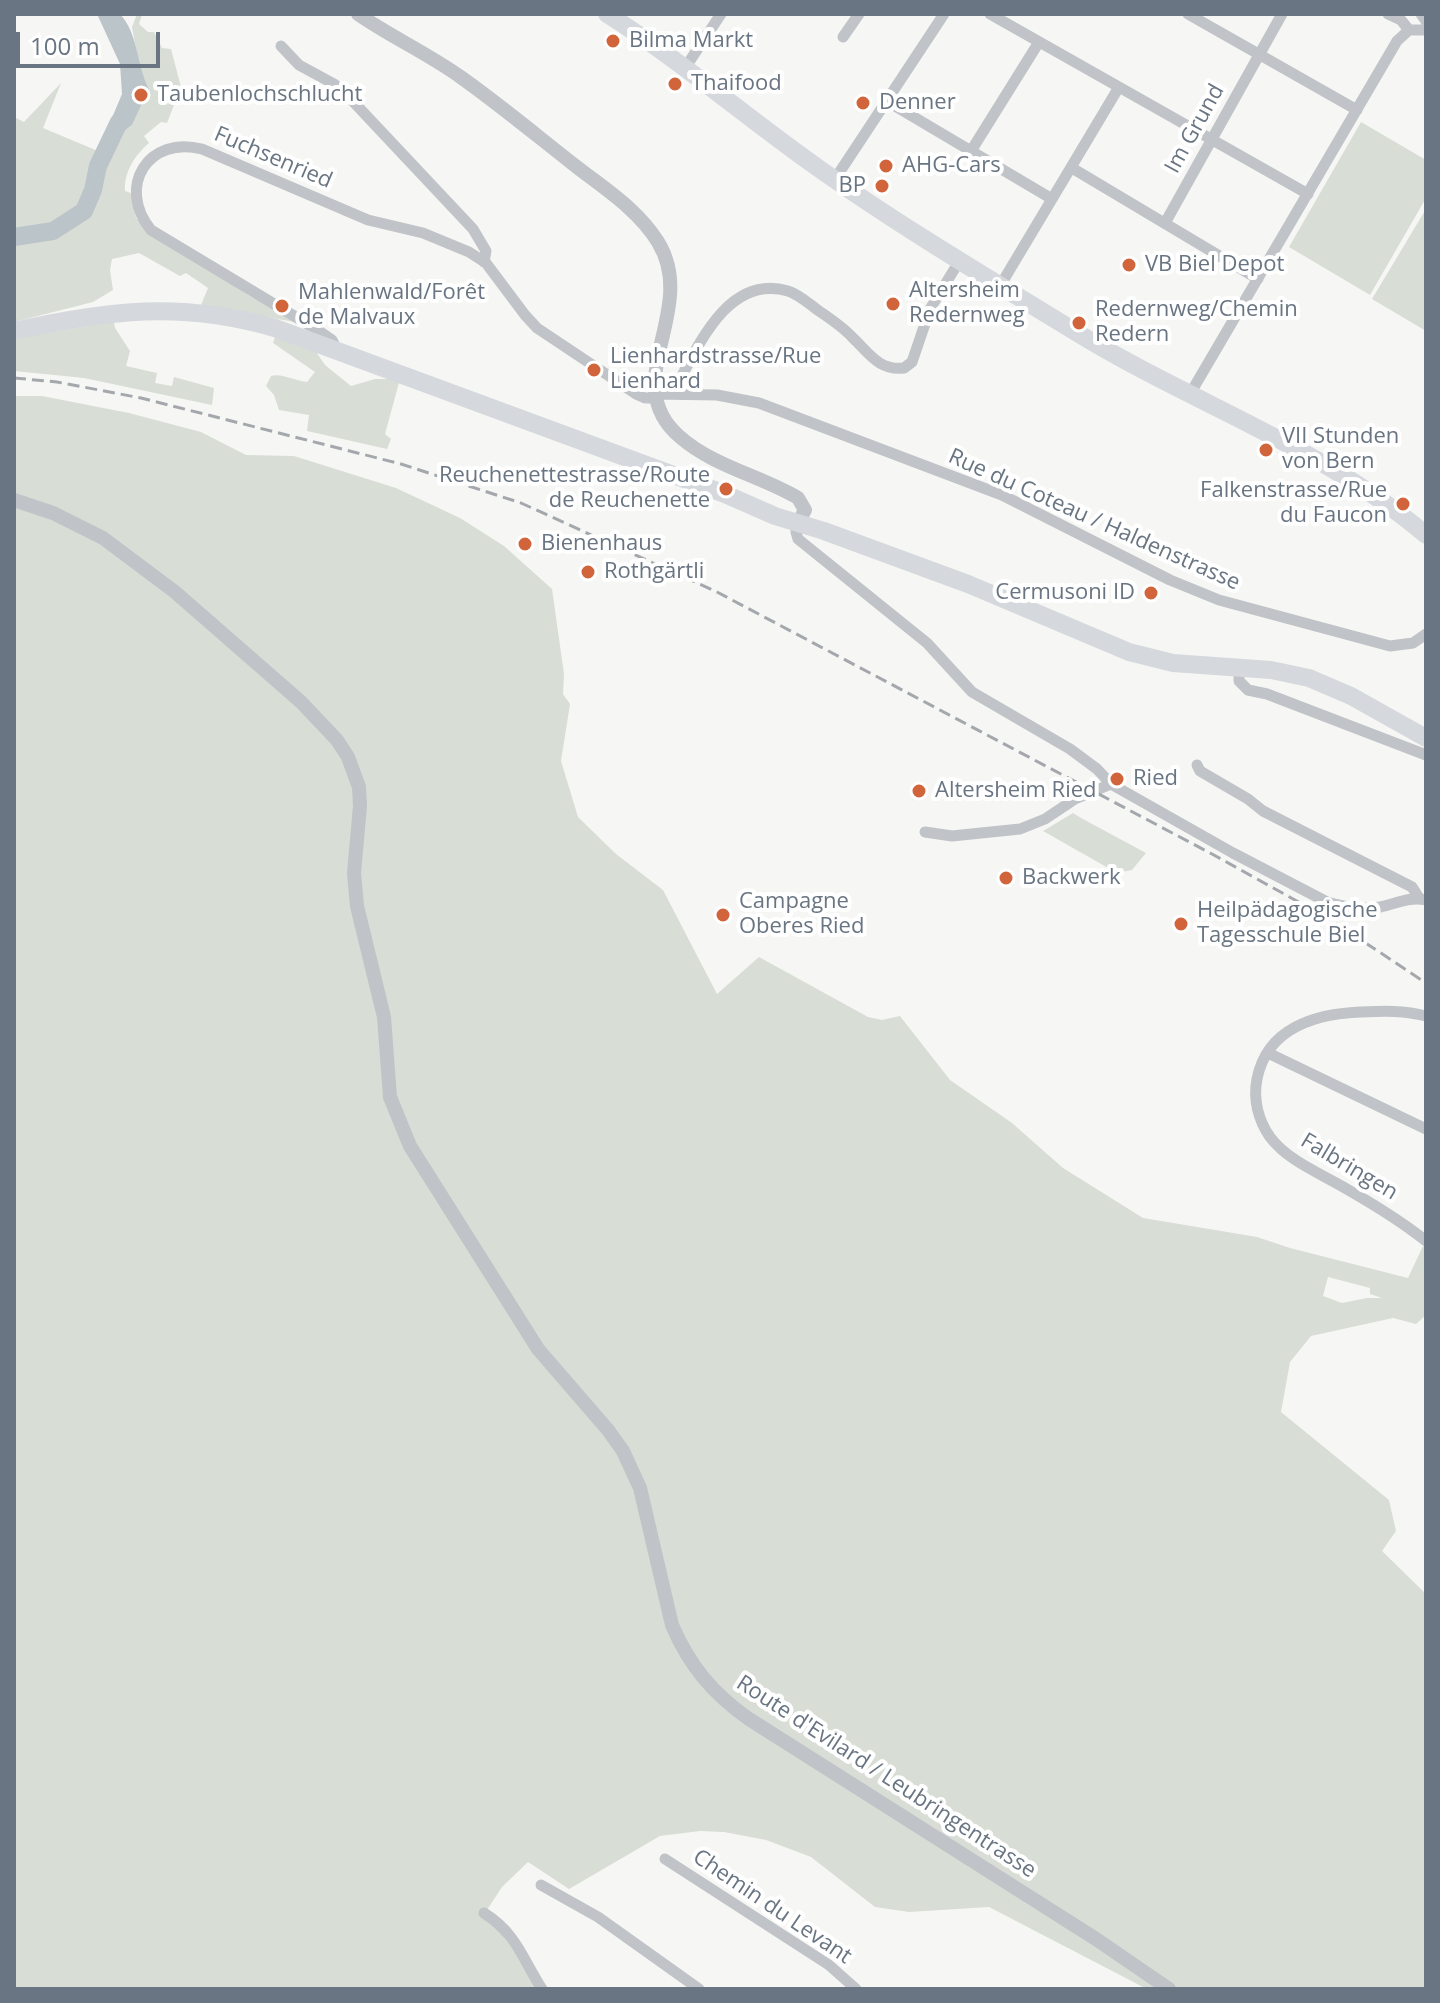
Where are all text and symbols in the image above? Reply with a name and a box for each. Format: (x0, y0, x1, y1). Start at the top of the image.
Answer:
scale bar (20, 16, 164, 66)
place label: Bilma Markt (629, 28, 753, 54)
text: 100 m (30, 29, 100, 62)
marker: Bilma Markt (604, 32, 622, 50)
place label: Thaifood (691, 71, 782, 97)
marker: Thaifood (666, 75, 684, 93)
street label: Im Grund (1160, 80, 1230, 178)
place label: Taubenlochschlucht (157, 82, 362, 108)
marker: Taubenlochschlucht (132, 86, 150, 104)
place label: Denner (879, 90, 956, 116)
marker: Denner (854, 94, 872, 112)
street label: Fuchsenried (210, 121, 336, 195)
place label: AHG-Cars (902, 153, 1001, 179)
marker: AHG-Cars (877, 157, 895, 175)
place label: BP (839, 173, 866, 199)
marker: BP (873, 177, 891, 195)
place label: VB Biel Depot (1145, 252, 1284, 278)
marker: VB Biel Depot (1120, 256, 1138, 274)
place label: Altersheim Redernweg (909, 278, 1025, 330)
place label: Mahlenwald/Forêt de Malvaux (298, 280, 485, 332)
marker: Altersheim Redernweg (884, 295, 902, 313)
marker: Mahlenwald/Forêt de Malvaux (273, 297, 291, 315)
place label: Redernweg/Chemin Redern (1095, 297, 1298, 348)
marker: Redernweg/Chemin Redern (1070, 314, 1088, 332)
place label: Lienhardstrasse/Rue Lienhard (610, 344, 821, 396)
marker: Lienhardstrasse/Rue Lienhard (585, 361, 603, 379)
place label: VII Stunden von Bern (1282, 424, 1399, 476)
marker: VII Stunden von Bern (1257, 441, 1275, 459)
street label: Rue du Coteau / Haldenstrasse (944, 444, 1244, 596)
place label: Reuchenettestrasse/Route de Reuchenette (439, 463, 710, 514)
place label: Falkenstrasse/Rue du Faucon (1200, 478, 1387, 530)
marker: Reuchenettestrasse/Route de Reuchenette (717, 480, 735, 498)
marker: Falkenstrasse/Rue du Faucon (1394, 495, 1412, 513)
place label: Bienenhaus (541, 531, 662, 557)
marker: Bienenhaus (516, 535, 534, 553)
place label: Rothgärtli (604, 559, 704, 585)
marker: Rothgärtli (579, 563, 597, 581)
place label: Cermusoni ID (995, 580, 1135, 606)
marker: Cermusoni ID (1142, 584, 1160, 602)
place label: Ried (1133, 766, 1178, 792)
marker: Ried (1108, 770, 1126, 788)
place label: Altersheim Ried (935, 778, 1097, 804)
marker: Altersheim Ried (910, 782, 928, 800)
place label: Backwerk (1022, 865, 1120, 891)
marker: Backwerk (997, 869, 1015, 887)
place label: Campagne Oberes Ried (739, 889, 864, 940)
place label: Heilpädagogische Tagesschule Biel (1197, 898, 1378, 950)
marker: Campagne Oberes Ried (714, 906, 732, 924)
marker: Heilpädagogische Tagesschule Biel (1172, 915, 1190, 933)
street label: Falbringen (1296, 1128, 1402, 1206)
street label: Route d'Evilard / Leubringentrasse (731, 1670, 1041, 1884)
street label: Chemin du Levant (688, 1844, 856, 1970)

